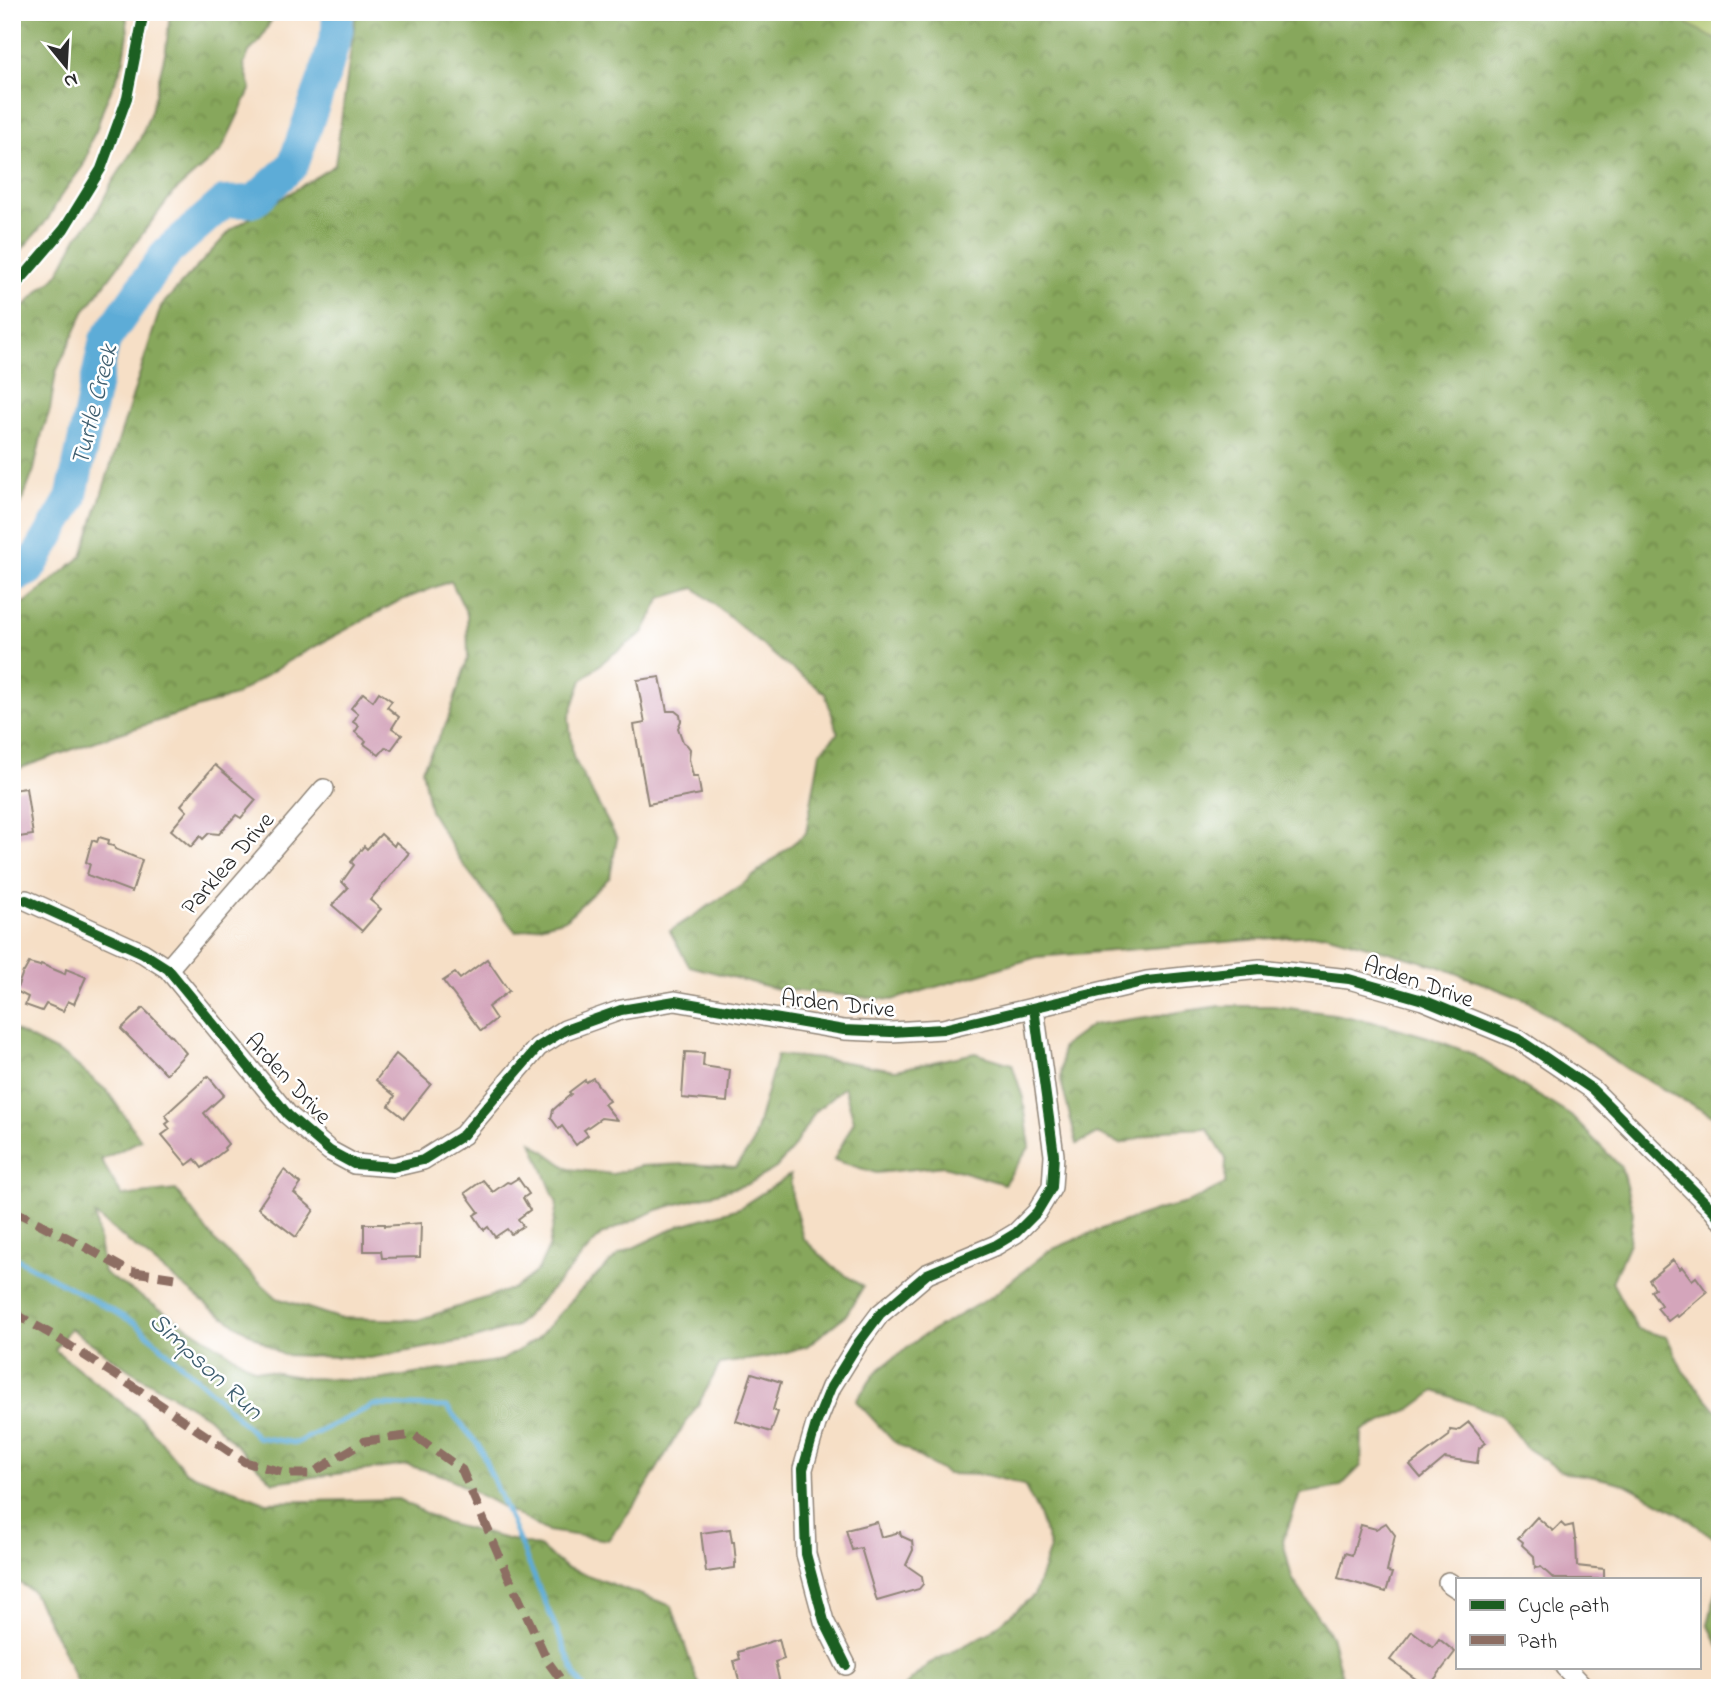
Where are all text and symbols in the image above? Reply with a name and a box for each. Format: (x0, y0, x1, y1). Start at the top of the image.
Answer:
north arrow (32, 32, 102, 102)
text: N (60, 65, 81, 95)
water label: Turtle Creek (62, 339, 130, 471)
street label: Parklea Drive (174, 805, 284, 924)
street label: Arden Drive (1358, 948, 1478, 1019)
street label: Arden Drive (779, 982, 897, 1029)
street label: Arden Drive (235, 1026, 339, 1134)
water label: Simpson Run (139, 1304, 271, 1431)
legend (1456, 1578, 1700, 1668)
text: Cycle path (1518, 1592, 1609, 1624)
text: Path (1518, 1628, 1557, 1658)

